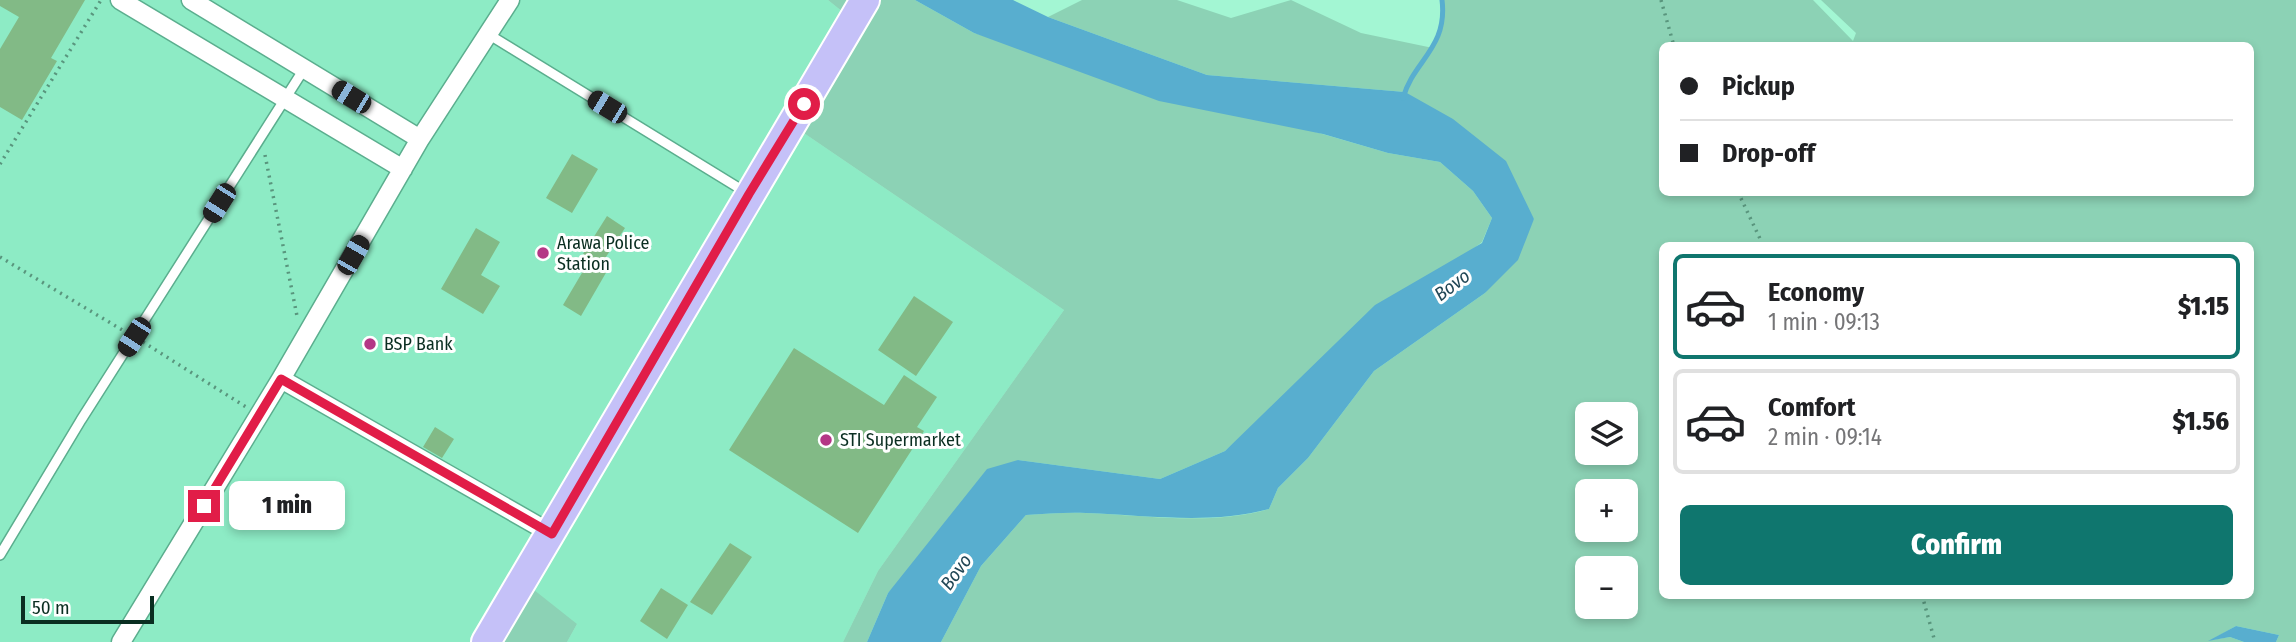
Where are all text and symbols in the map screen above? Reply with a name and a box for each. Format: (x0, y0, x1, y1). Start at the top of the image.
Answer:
text: Pickup (1722, 71, 1795, 102)
car (328, 77, 375, 117)
car (584, 87, 631, 127)
route start (788, 88, 820, 120)
text: Drop-off (1722, 138, 1815, 169)
car (199, 180, 240, 226)
car (334, 232, 373, 278)
place label: Arawa Police Station (557, 232, 650, 275)
marker: Arawa Police Station (535, 245, 551, 261)
water label: Bovo (1430, 264, 1474, 306)
icon: car (1684, 275, 1747, 338)
text: Economy (1768, 277, 1864, 308)
text: $1.15 (2178, 291, 2229, 322)
text: 1 min · 09:13 (1768, 308, 1880, 336)
car (114, 314, 155, 360)
place label: BSP Bank (384, 333, 453, 355)
marker: BSP Bank (362, 336, 378, 352)
icon: car (1684, 390, 1747, 453)
text: Comfort (1768, 392, 1856, 423)
map controls (1575, 402, 1638, 619)
button: layers (1575, 402, 1638, 465)
text: $1.56 (2173, 406, 2229, 437)
text: 2 min · 09:14 (1768, 423, 1882, 451)
place label: STI Supermarket (840, 429, 961, 451)
marker: STI Supermarket (818, 432, 834, 448)
button: + (1575, 479, 1638, 542)
callout: 1 min (228, 482, 344, 530)
route end (188, 490, 220, 522)
text: 1 min (262, 491, 312, 519)
button: Confirm (1680, 505, 2233, 585)
water label: Bovo (935, 550, 977, 594)
button: − (1575, 556, 1638, 619)
scale bar (21, 593, 154, 625)
text: 50 m (32, 596, 70, 619)

